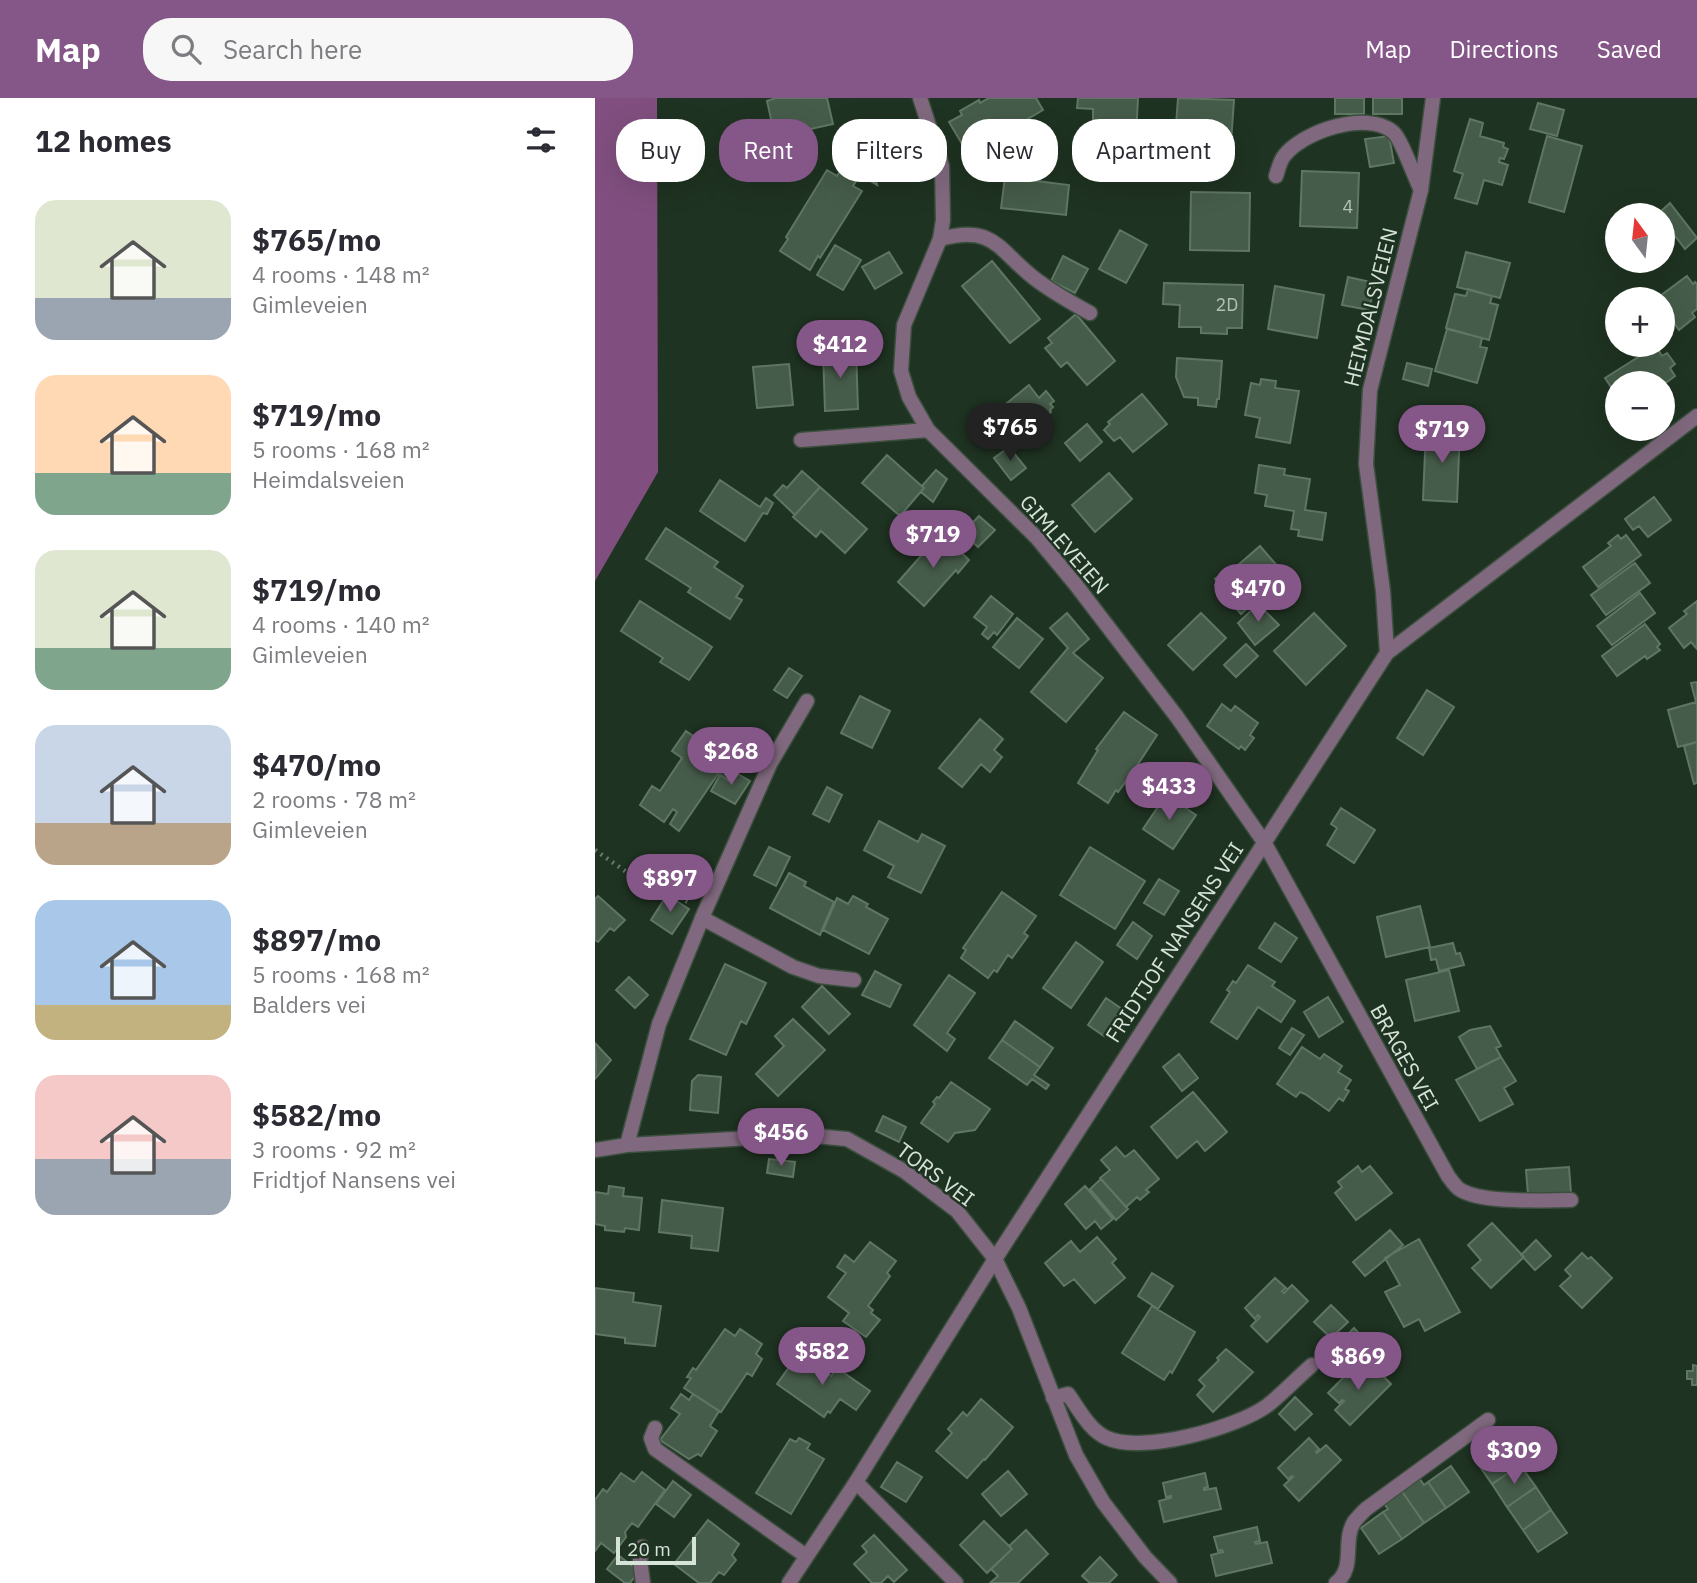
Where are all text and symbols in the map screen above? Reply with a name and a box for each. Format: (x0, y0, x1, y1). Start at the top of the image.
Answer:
search box (143, 18, 633, 81)
text: Map (35, 28, 101, 71)
icon: search (167, 30, 205, 68)
text: Search here (223, 32, 362, 66)
text: Map (1365, 33, 1411, 65)
text: Directions (1449, 33, 1559, 65)
text: Saved (1597, 33, 1662, 65)
chip: Buy (616, 119, 705, 182)
chip: Rent (719, 119, 818, 182)
chip: Filters (832, 119, 947, 182)
chip: New (961, 119, 1058, 182)
chip: Apartment (1072, 119, 1235, 182)
text: 12 homes (35, 121, 172, 160)
icon: filters (522, 121, 560, 159)
house number: 4 (1343, 195, 1354, 218)
north arrow (1605, 203, 1675, 273)
map controls (1605, 203, 1675, 441)
text: $765/mo (252, 220, 381, 259)
street label: HEIMDALSVEIEN (1337, 224, 1403, 390)
icon: home (91, 228, 175, 312)
text: 4 rooms · 148 m² (252, 259, 430, 289)
button: + (1605, 287, 1675, 357)
text: Gimleveien (252, 289, 368, 319)
house number: 2D (1216, 293, 1238, 316)
pin: $412 (799, 320, 881, 380)
text: $412 (812, 328, 868, 358)
button: − (1605, 371, 1675, 441)
text: $719/mo (252, 395, 381, 434)
icon: home (91, 403, 175, 487)
pin: $765 (969, 404, 1051, 463)
pin: $719 (1401, 406, 1483, 465)
text: $765 (982, 411, 1038, 441)
text: $719 (1414, 413, 1470, 443)
text: 5 rooms · 168 m² (252, 434, 430, 464)
text: Heimdalsveien (252, 464, 405, 494)
street label: GIMLEVEIEN (1014, 488, 1116, 600)
pin: $719 (892, 510, 974, 570)
text: $719 (905, 518, 961, 548)
pin: $470 (1217, 564, 1299, 624)
text: $719/mo (252, 570, 381, 609)
text: $470 (1230, 572, 1286, 602)
icon: home (91, 578, 175, 662)
text: 4 rooms · 140 m² (252, 609, 430, 639)
text: Gimleveien (252, 639, 368, 669)
pin: $268 (690, 728, 772, 787)
text: $268 (703, 735, 759, 765)
text: $470/mo (252, 745, 381, 784)
icon: home (91, 753, 175, 837)
pin: $433 (1128, 762, 1210, 822)
text: $433 (1141, 770, 1197, 800)
text: 2 rooms · 78 m² (252, 784, 416, 814)
text: Gimleveien (252, 814, 368, 844)
street label: FRIDTJOF NANSENS VEI (1099, 836, 1249, 1048)
pin: $897 (629, 854, 711, 914)
text: $897 (642, 862, 698, 892)
text: $897/mo (252, 920, 381, 959)
icon: home (91, 928, 175, 1012)
text: 5 rooms · 168 m² (252, 959, 430, 989)
text: Balders vei (252, 989, 366, 1019)
street label: BRAGES VEI (1364, 999, 1446, 1115)
text: $582/mo (252, 1095, 381, 1134)
icon: home (91, 1103, 175, 1187)
pin: $456 (740, 1108, 822, 1168)
text: $456 (753, 1116, 809, 1146)
text: 3 rooms · 92 m² (252, 1134, 416, 1164)
street label: TORS VEI (891, 1136, 981, 1212)
text: Fridtjof Nansens vei (252, 1164, 456, 1194)
pin: $582 (781, 1328, 863, 1387)
pin: $869 (1317, 1332, 1399, 1392)
text: $582 (794, 1335, 850, 1365)
text: $869 (1330, 1340, 1386, 1370)
pin: $309 (1473, 1426, 1555, 1486)
text: $309 (1486, 1434, 1542, 1464)
scale bar (616, 1534, 697, 1566)
text: 20 m (627, 1537, 671, 1561)

